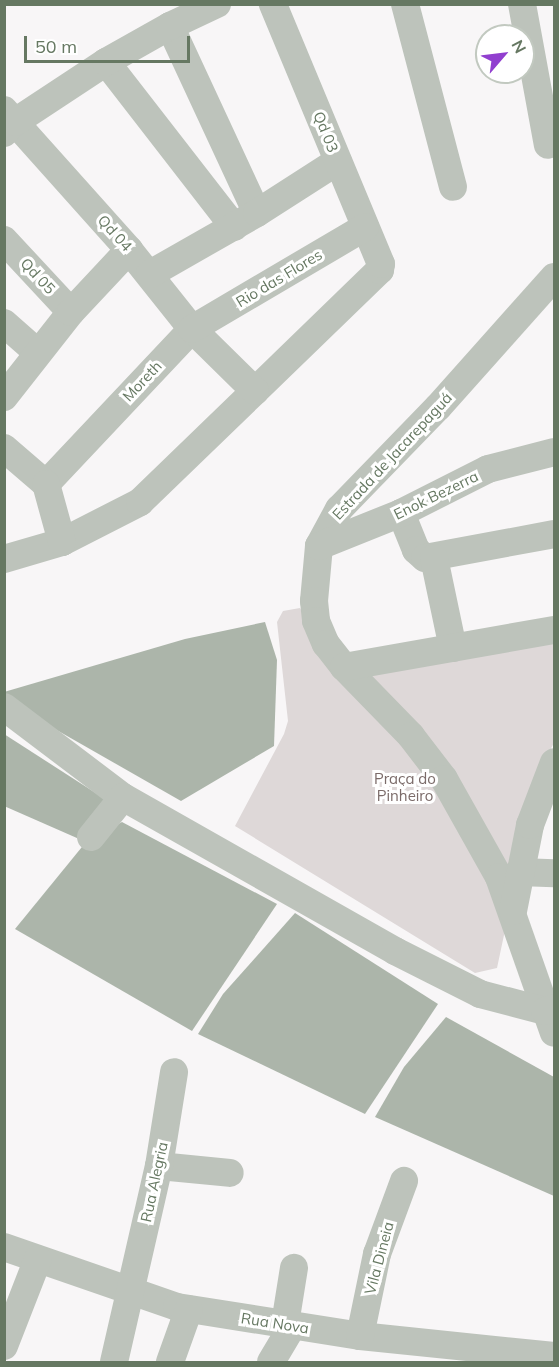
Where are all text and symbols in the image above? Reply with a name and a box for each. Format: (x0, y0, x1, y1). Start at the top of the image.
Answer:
scale bar (27, 24, 194, 62)
north arrow (475, 24, 535, 84)
text: 50 m (35, 35, 77, 58)
text: N (507, 36, 531, 57)
street label: Qd 03 (310, 109, 342, 155)
street label: Qd 04 (94, 211, 136, 255)
street label: Rio das Flores (233, 245, 325, 311)
street label: Qd 05 (17, 254, 59, 298)
street label: Moreth (119, 357, 165, 405)
street label: Estrada de Jacarepaguá (328, 389, 456, 523)
street label: Enok Bezerra (391, 467, 481, 523)
park label: Praça do Pinheiro (374, 769, 436, 804)
street label: Rua Alegria (137, 1140, 171, 1224)
street label: Vila Dineia (361, 1220, 397, 1296)
street label: Rua Nova (240, 1309, 310, 1337)

